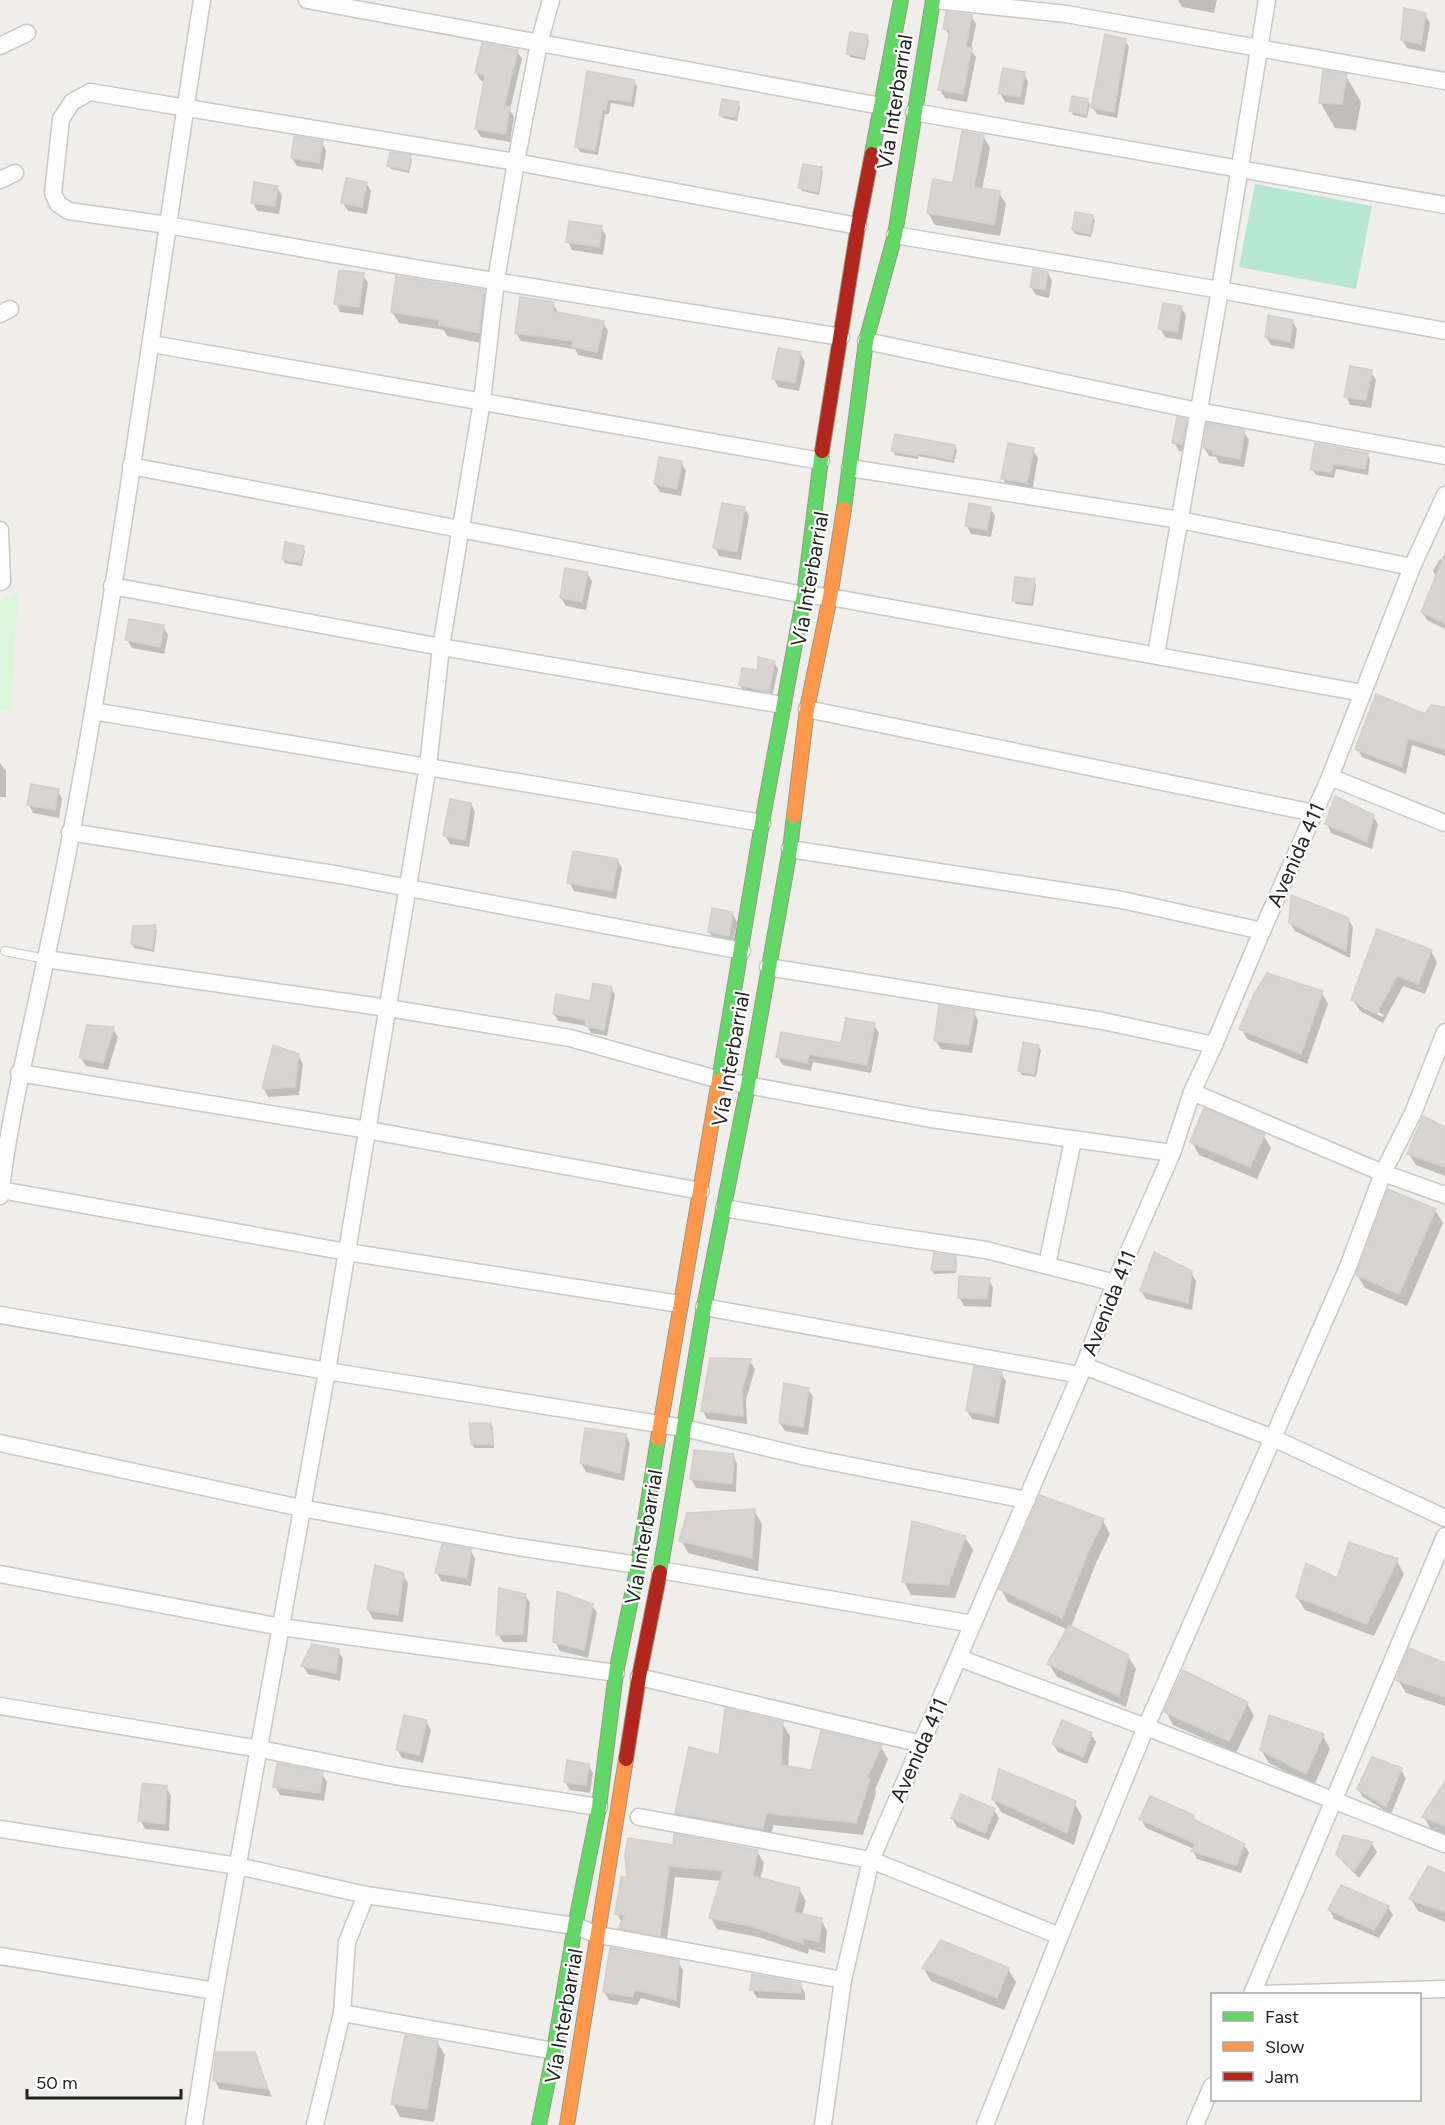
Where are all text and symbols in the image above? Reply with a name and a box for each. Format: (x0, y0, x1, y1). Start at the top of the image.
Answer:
street label: Vía Interbarrial (871, 33, 918, 171)
street label: Vía Interbarrial (785, 509, 834, 648)
street label: Avenida 411 (1261, 799, 1330, 911)
street label: Vía Interbarrial (706, 989, 755, 1128)
street label: Avenida 411 (1076, 1247, 1141, 1359)
street label: Vía Interbarrial (619, 1467, 668, 1606)
street label: Avenida 411 (884, 1694, 953, 1806)
street label: Vía Interbarrial (539, 1946, 588, 2085)
legend (1211, 1993, 1421, 2101)
text: Fast (1265, 2006, 1299, 2028)
text: Slow (1265, 2036, 1304, 2058)
scale bar (27, 2062, 182, 2100)
text: Jam (1265, 2066, 1299, 2088)
text: 50 m (36, 2072, 78, 2094)

